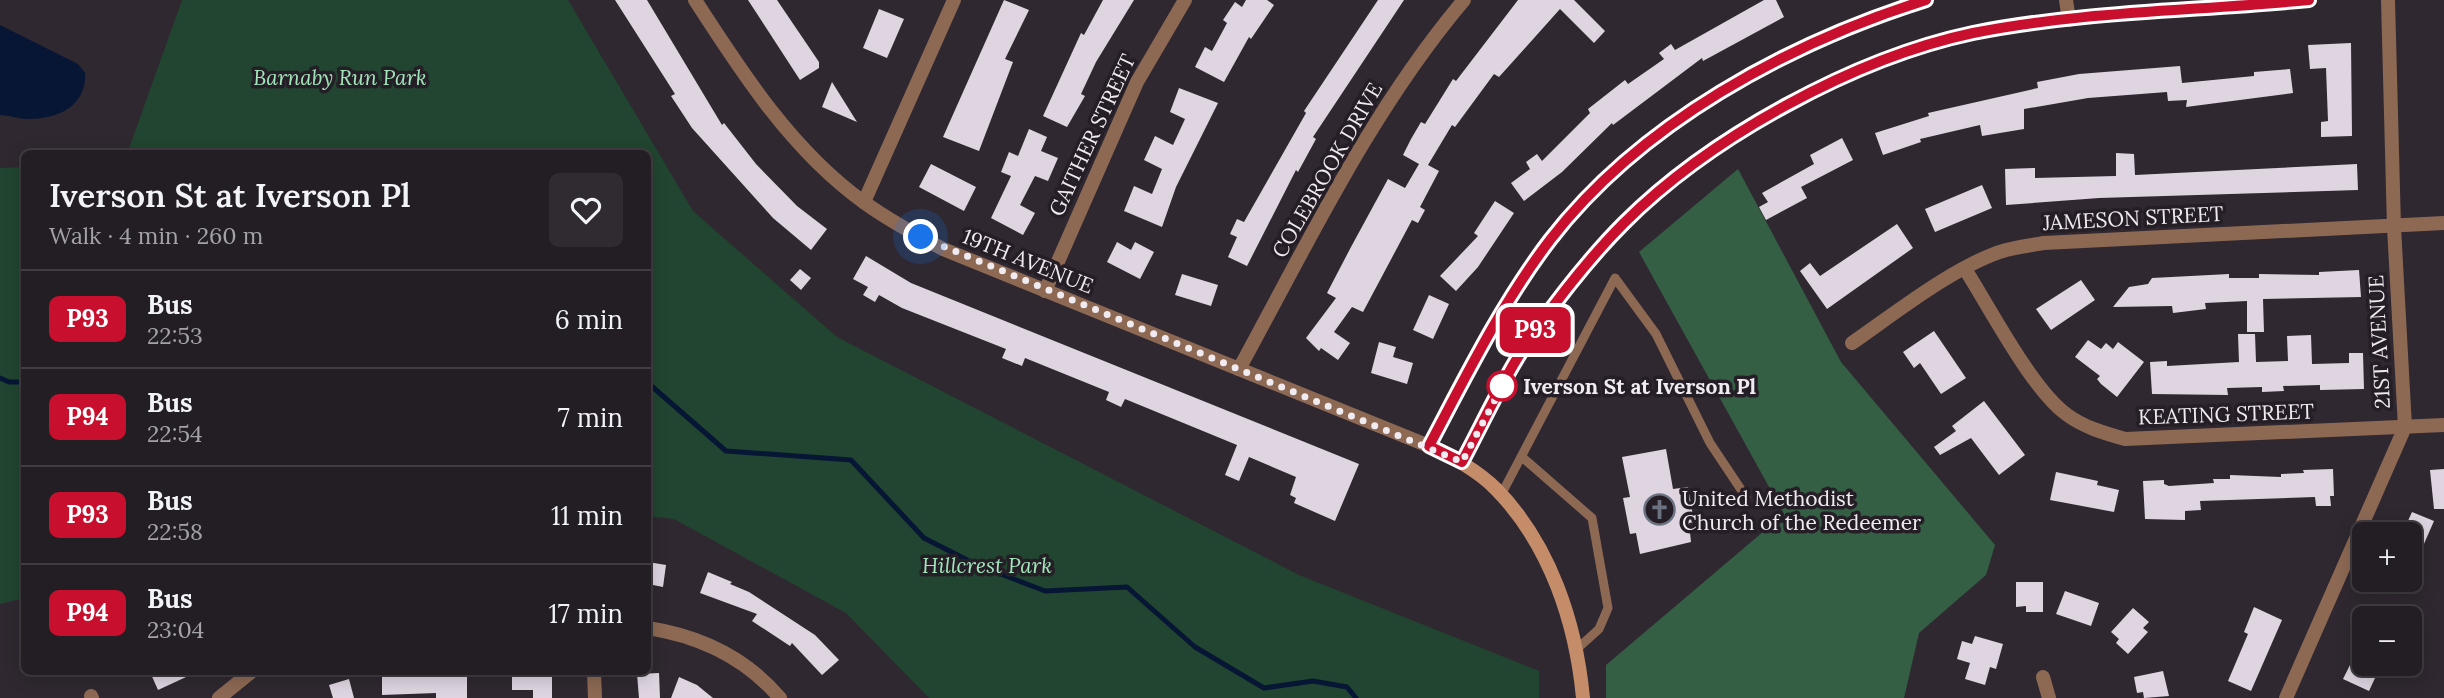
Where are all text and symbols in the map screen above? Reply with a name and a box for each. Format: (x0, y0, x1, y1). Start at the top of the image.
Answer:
street label: GAITHER STREET (1043, 50, 1141, 220)
park label: Barnaby Run Park (253, 64, 427, 91)
street label: COLEBROOK DRIVE (1266, 78, 1388, 262)
button: heart (549, 173, 623, 247)
text: Iverson St at Iverson Pl (49, 174, 411, 216)
street label: JAMESON STREET (2041, 200, 2224, 236)
your location (903, 219, 938, 254)
text: Walk · 4 min · 260 m (49, 221, 263, 250)
street label: 19TH AVENUE (958, 222, 1098, 300)
street label: 21ST AVENUE (2362, 275, 2396, 409)
text: Bus (147, 288, 193, 321)
text: P93 (66, 303, 109, 334)
text: 6 min (555, 303, 623, 336)
line badge: P93 (1495, 307, 1575, 353)
text: P93 (1514, 314, 1556, 345)
text: 22:53 (147, 321, 203, 350)
marker: Iverson St at Iverson Pl (1487, 371, 1517, 401)
place label: Iverson St at Iverson Pl (1523, 373, 1757, 400)
text: Bus (147, 386, 193, 419)
street label: KEATING STREET (2138, 397, 2314, 431)
text: P94 (66, 401, 109, 432)
text: 7 min (558, 401, 623, 434)
text: 22:54 (147, 419, 202, 448)
text: Bus (147, 484, 193, 517)
place label: United Methodist Church of the Redeemer (1682, 485, 1921, 536)
church icon: United Methodist Church of the Redeemer (1642, 493, 1676, 527)
text: P93 (66, 499, 109, 530)
text: 11 min (551, 499, 623, 532)
text: 22:58 (147, 517, 203, 546)
map controls (2352, 522, 2422, 676)
button: + (2352, 522, 2422, 592)
park label: Hillcrest Park (922, 552, 1052, 579)
text: Bus (147, 582, 193, 615)
text: P94 (66, 597, 109, 628)
text: 17 min (548, 597, 623, 630)
button: − (2352, 606, 2422, 676)
text: 23:04 (147, 615, 204, 644)

